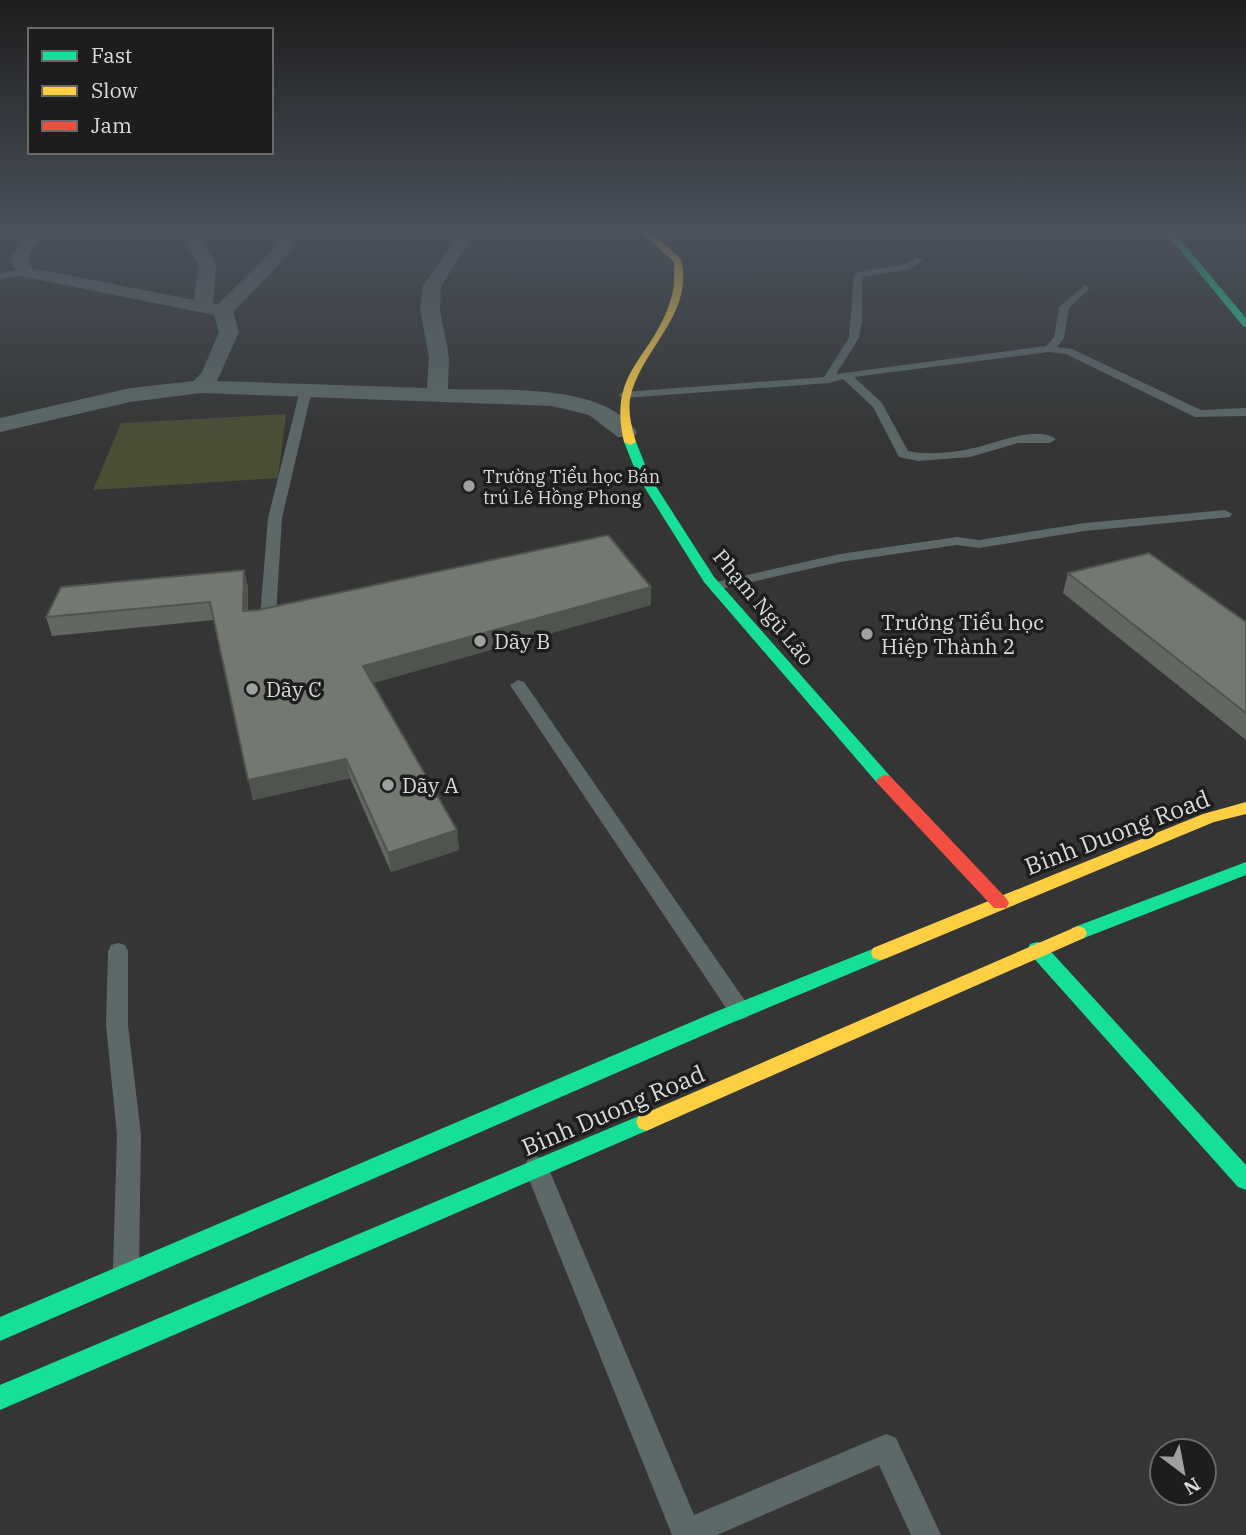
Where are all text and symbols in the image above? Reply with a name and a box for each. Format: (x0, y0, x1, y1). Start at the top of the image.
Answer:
legend (28, 28, 273, 154)
text: Fast (91, 41, 132, 69)
text: Slow (91, 76, 138, 104)
text: Jam (91, 111, 132, 139)
place label: Trường Tiểu học Bán trú Lê Hồng Phong (483, 465, 660, 509)
marker: Trường Tiểu học Bán trú Lê Hồng Phong (461, 478, 477, 494)
street label: Phạm Ngũ Lão (707, 543, 821, 671)
place label: Trường Tiểu học Hiệp Thành 2 (881, 608, 1044, 660)
marker: Trường Tiểu học Hiệp Thành 2 (859, 626, 875, 642)
place label: Dãy B (494, 627, 550, 655)
marker: Dãy B (472, 633, 488, 649)
place label: Dãy C (266, 675, 322, 703)
marker: Dãy C (244, 681, 260, 697)
place label: Dãy A (402, 771, 459, 799)
marker: Dãy A (380, 777, 396, 793)
street label: Binh Duong Road (1020, 782, 1214, 882)
street label: Binh Duong Road (517, 1057, 709, 1163)
north arrow (1148, 1437, 1218, 1507)
text: N (1179, 1472, 1205, 1501)

